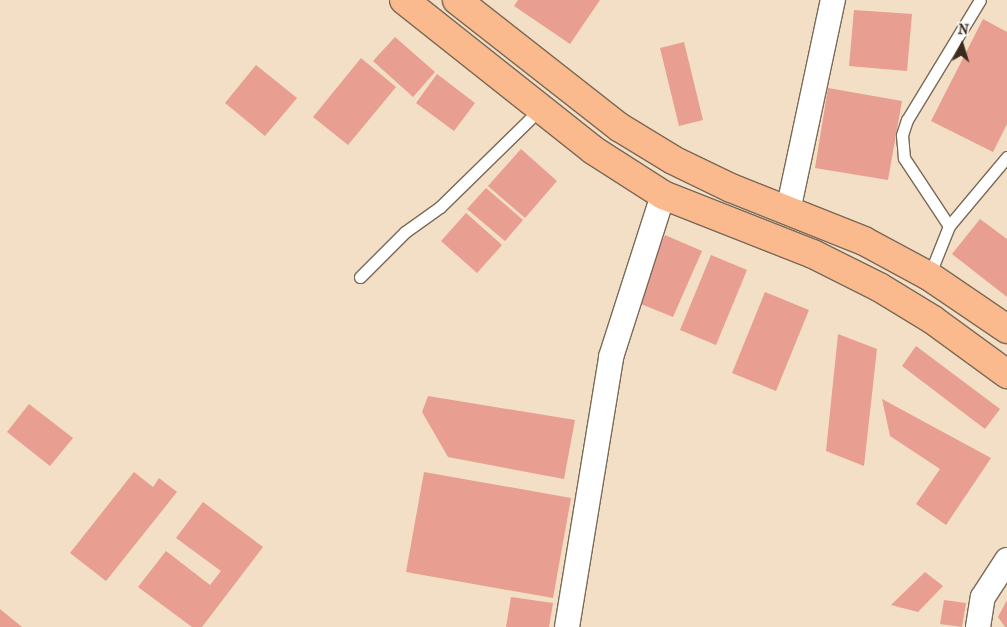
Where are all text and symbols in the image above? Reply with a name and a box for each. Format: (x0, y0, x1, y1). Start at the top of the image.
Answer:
north arrow (937, 20, 987, 70)
text: N (957, 21, 969, 38)

